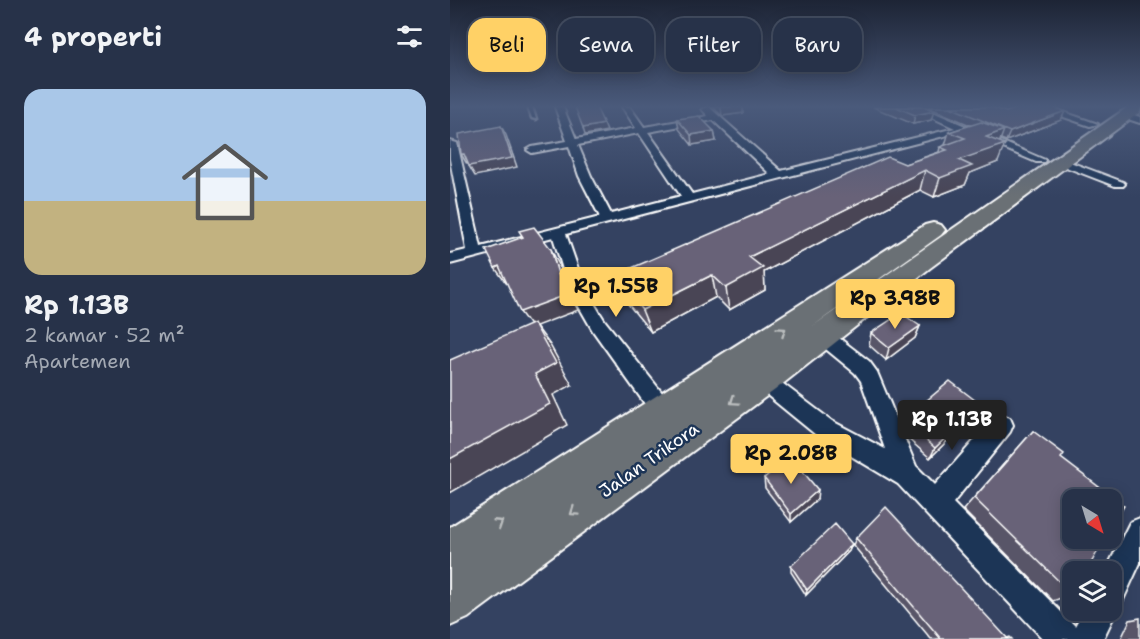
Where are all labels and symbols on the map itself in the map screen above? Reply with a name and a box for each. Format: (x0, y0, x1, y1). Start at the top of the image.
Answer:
pin: Rp 1.55B (554, 267, 678, 318)
pin: Rp 3.98B (833, 279, 957, 330)
one-way arrow (775, 327, 786, 338)
one-way arrow (730, 394, 741, 405)
pin: Rp 1.13B (890, 400, 1014, 451)
street label: Jalan Trikora (594, 417, 704, 503)
pin: Rp 2.08B (729, 434, 853, 485)
north arrow (1062, 489, 1122, 549)
one-way arrow (570, 505, 581, 516)
one-way arrow (492, 519, 503, 530)

